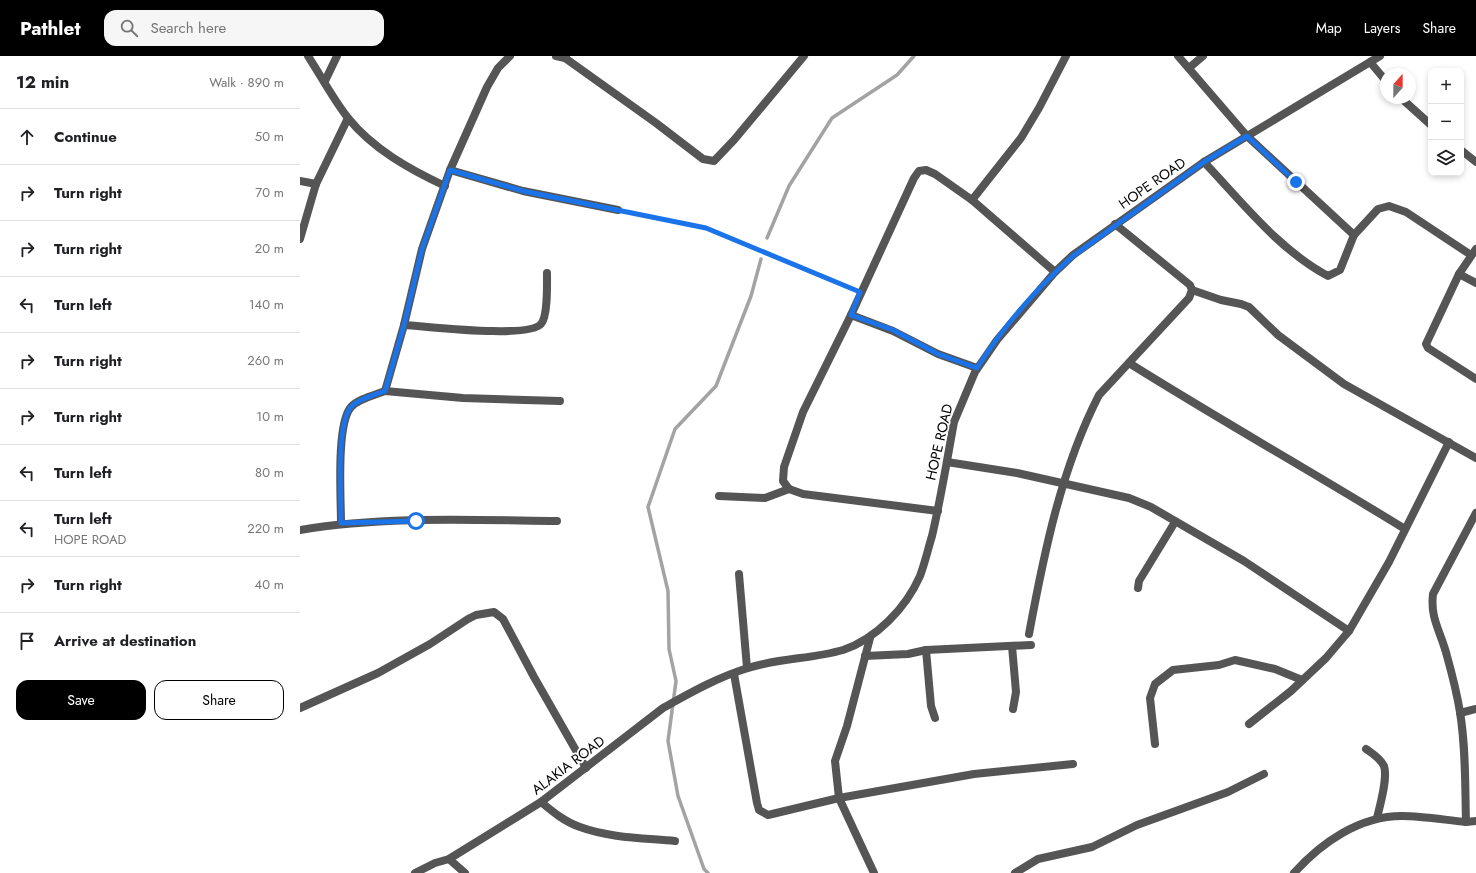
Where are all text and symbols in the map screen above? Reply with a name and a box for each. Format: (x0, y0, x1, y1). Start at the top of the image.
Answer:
search box (104, 10, 384, 46)
text: Pathlet (20, 15, 80, 42)
icon: search (118, 17, 140, 39)
text: Search here (150, 17, 226, 39)
text: Map (1316, 18, 1342, 38)
text: Layers (1364, 18, 1400, 38)
text: Share (1422, 18, 1456, 38)
north arrow (1380, 68, 1416, 104)
map controls (1428, 68, 1464, 176)
button: + (1428, 68, 1464, 104)
text: 12 min (16, 70, 69, 94)
text: Walk · 890 m (209, 73, 284, 92)
button: − (1428, 104, 1464, 140)
icon: ahead (16, 126, 38, 148)
text: Continue (54, 126, 117, 148)
text: 50 m (255, 127, 284, 146)
button: layers (1428, 140, 1464, 176)
street label: HOPE ROAD (1114, 152, 1190, 214)
route end (1287, 173, 1305, 191)
icon: right (16, 182, 38, 204)
text: Turn right (54, 182, 122, 204)
text: 70 m (255, 183, 284, 202)
icon: right (16, 238, 38, 260)
text: Turn right (54, 238, 122, 260)
text: 20 m (255, 239, 284, 258)
icon: left (16, 294, 38, 316)
text: Turn left (54, 294, 112, 316)
text: 140 m (249, 295, 284, 314)
icon: right (16, 350, 38, 372)
text: Turn right (54, 350, 122, 372)
text: 260 m (247, 351, 284, 370)
street label: HOPE ROAD (920, 402, 958, 482)
icon: right (16, 406, 38, 428)
text: Turn right (54, 406, 122, 428)
text: 10 m (256, 407, 284, 426)
icon: left (16, 462, 38, 484)
text: Turn left (54, 462, 112, 484)
text: 80 m (255, 463, 284, 482)
text: Turn left (54, 508, 112, 530)
route start (407, 512, 425, 530)
icon: left (16, 518, 38, 540)
text: 220 m (247, 519, 284, 538)
text: HOPE ROAD (54, 530, 126, 549)
icon: right (16, 574, 38, 596)
text: Turn right (54, 574, 122, 596)
text: 40 m (255, 575, 284, 594)
icon: arrive (16, 630, 38, 652)
text: Arrive at destination (54, 630, 196, 652)
button: Save (16, 680, 146, 720)
button: Share (154, 680, 284, 720)
street label: ALAKIA ROAD (527, 731, 609, 799)

